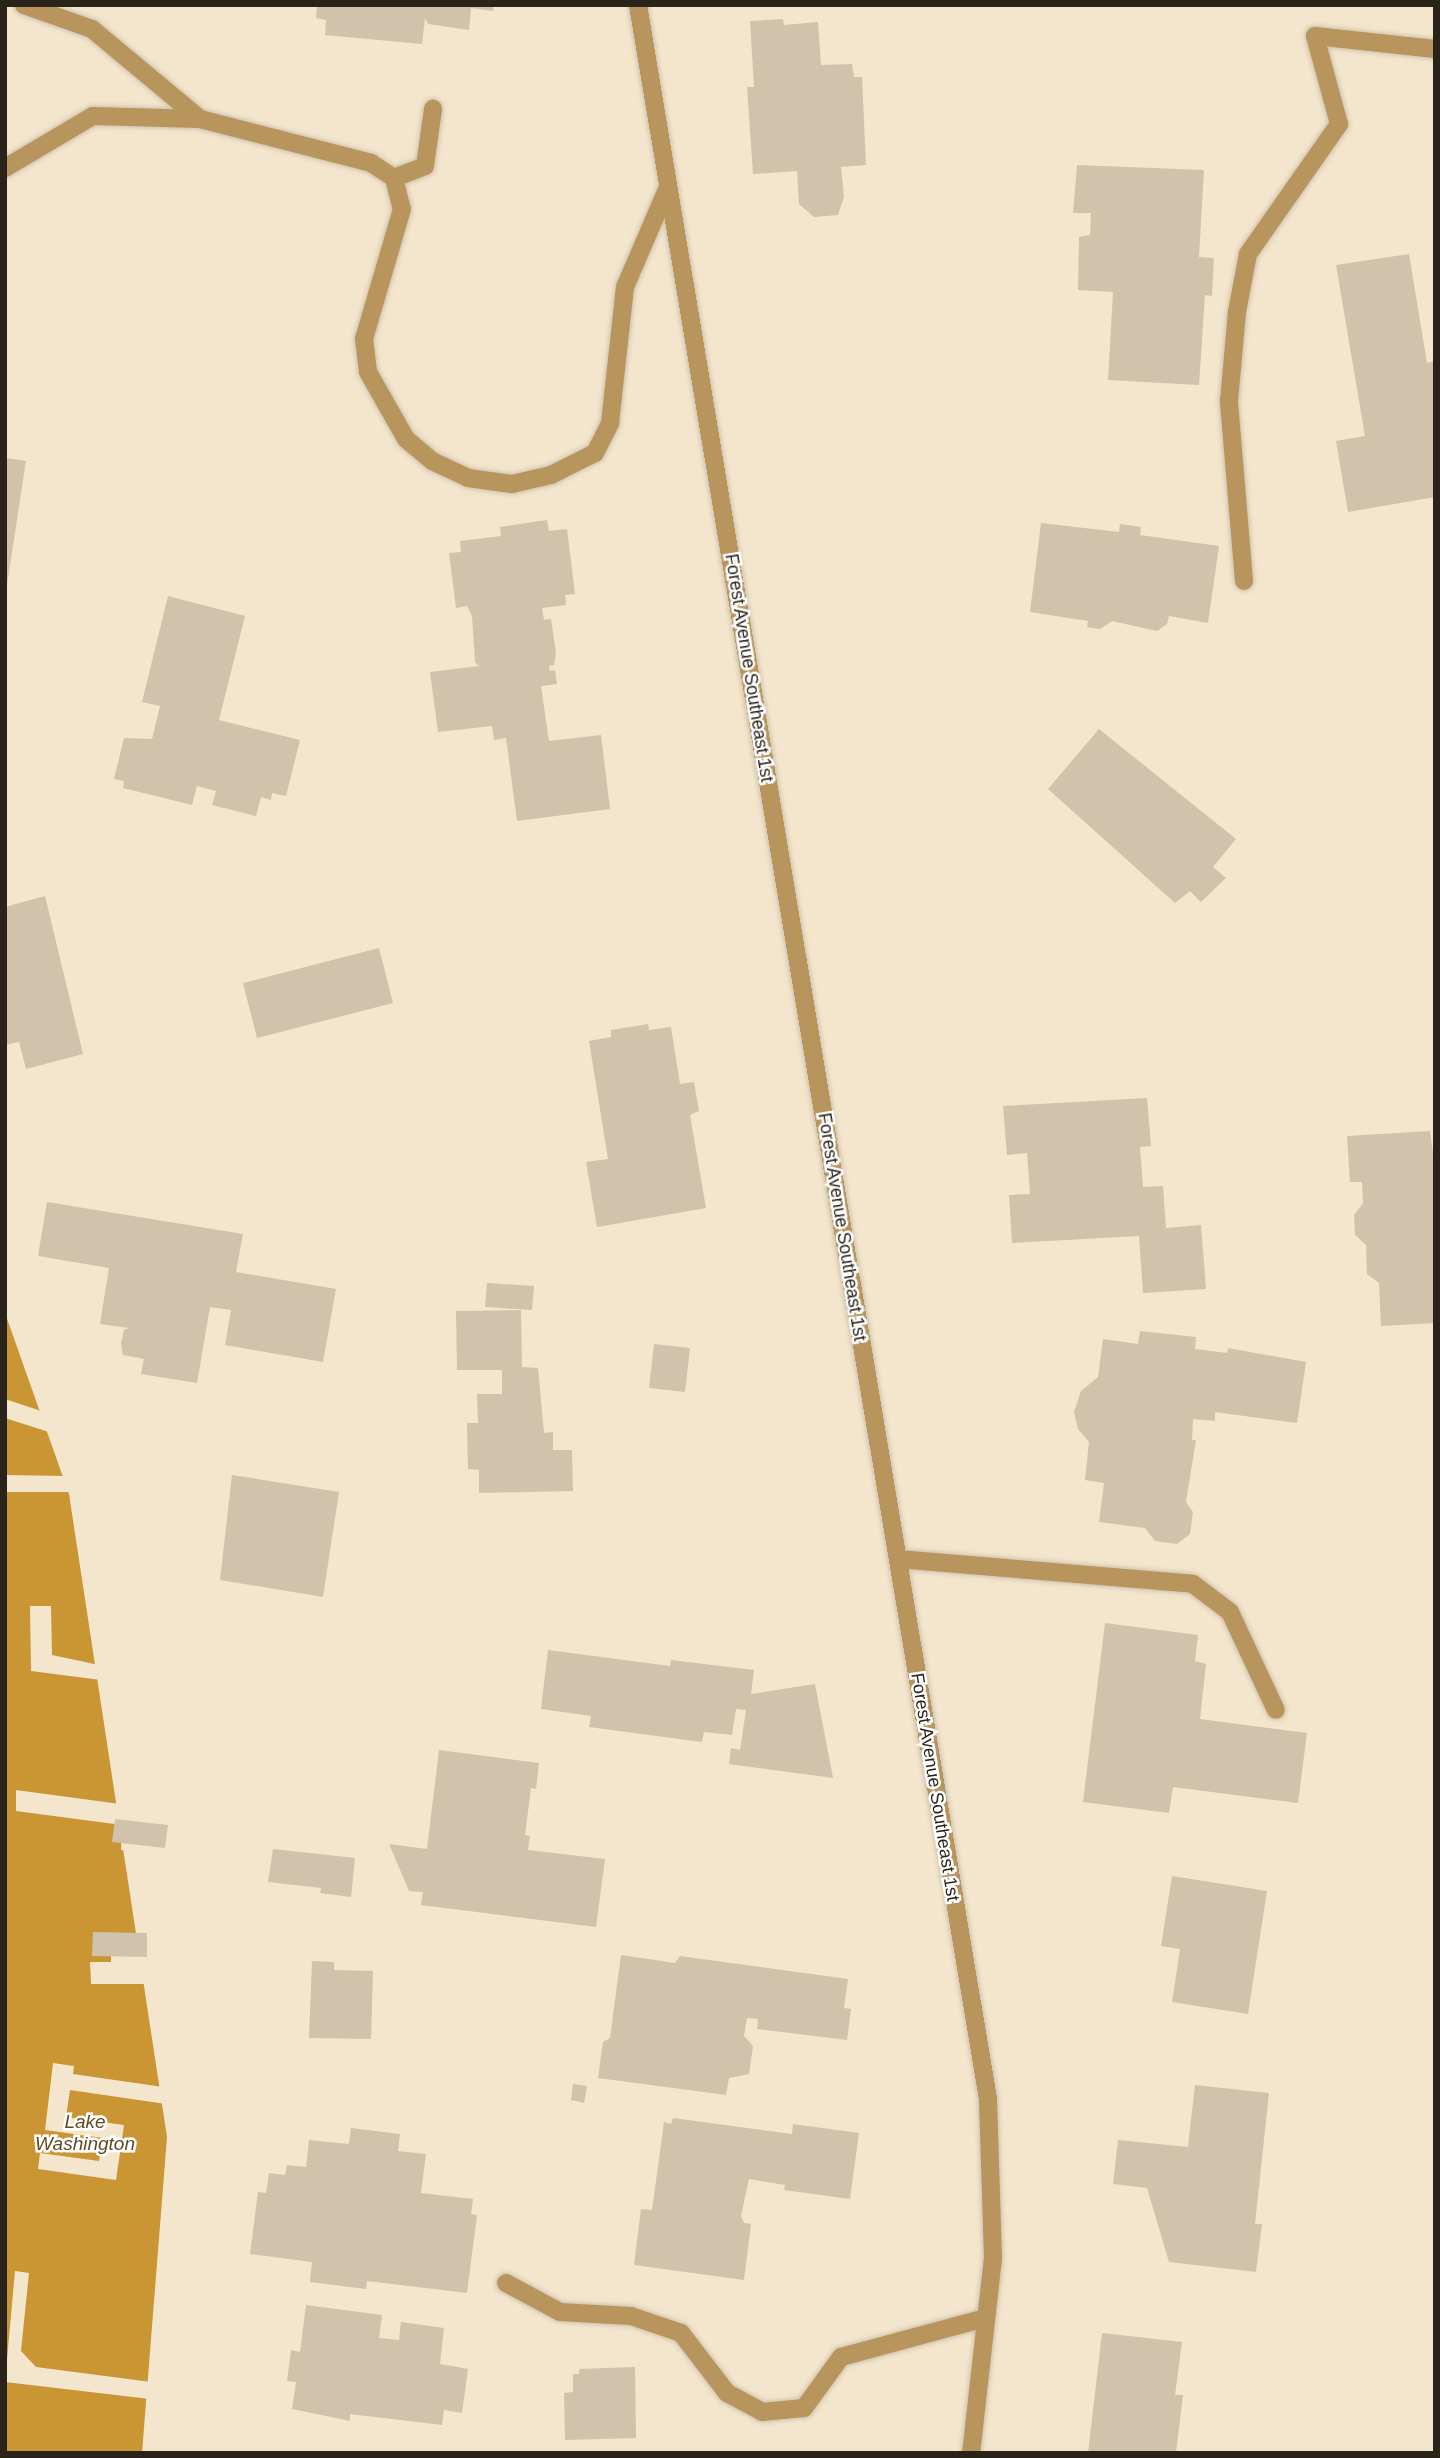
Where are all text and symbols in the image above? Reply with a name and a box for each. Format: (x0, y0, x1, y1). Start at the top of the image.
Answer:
street label: Forest Avenue Southeast 1st (720, 552, 778, 784)
street label: Forest Avenue Southeast 1st (813, 1111, 871, 1343)
street label: Forest Avenue Southeast 1st (906, 1671, 964, 1903)
water label: Lake Washington (35, 2111, 135, 2155)

